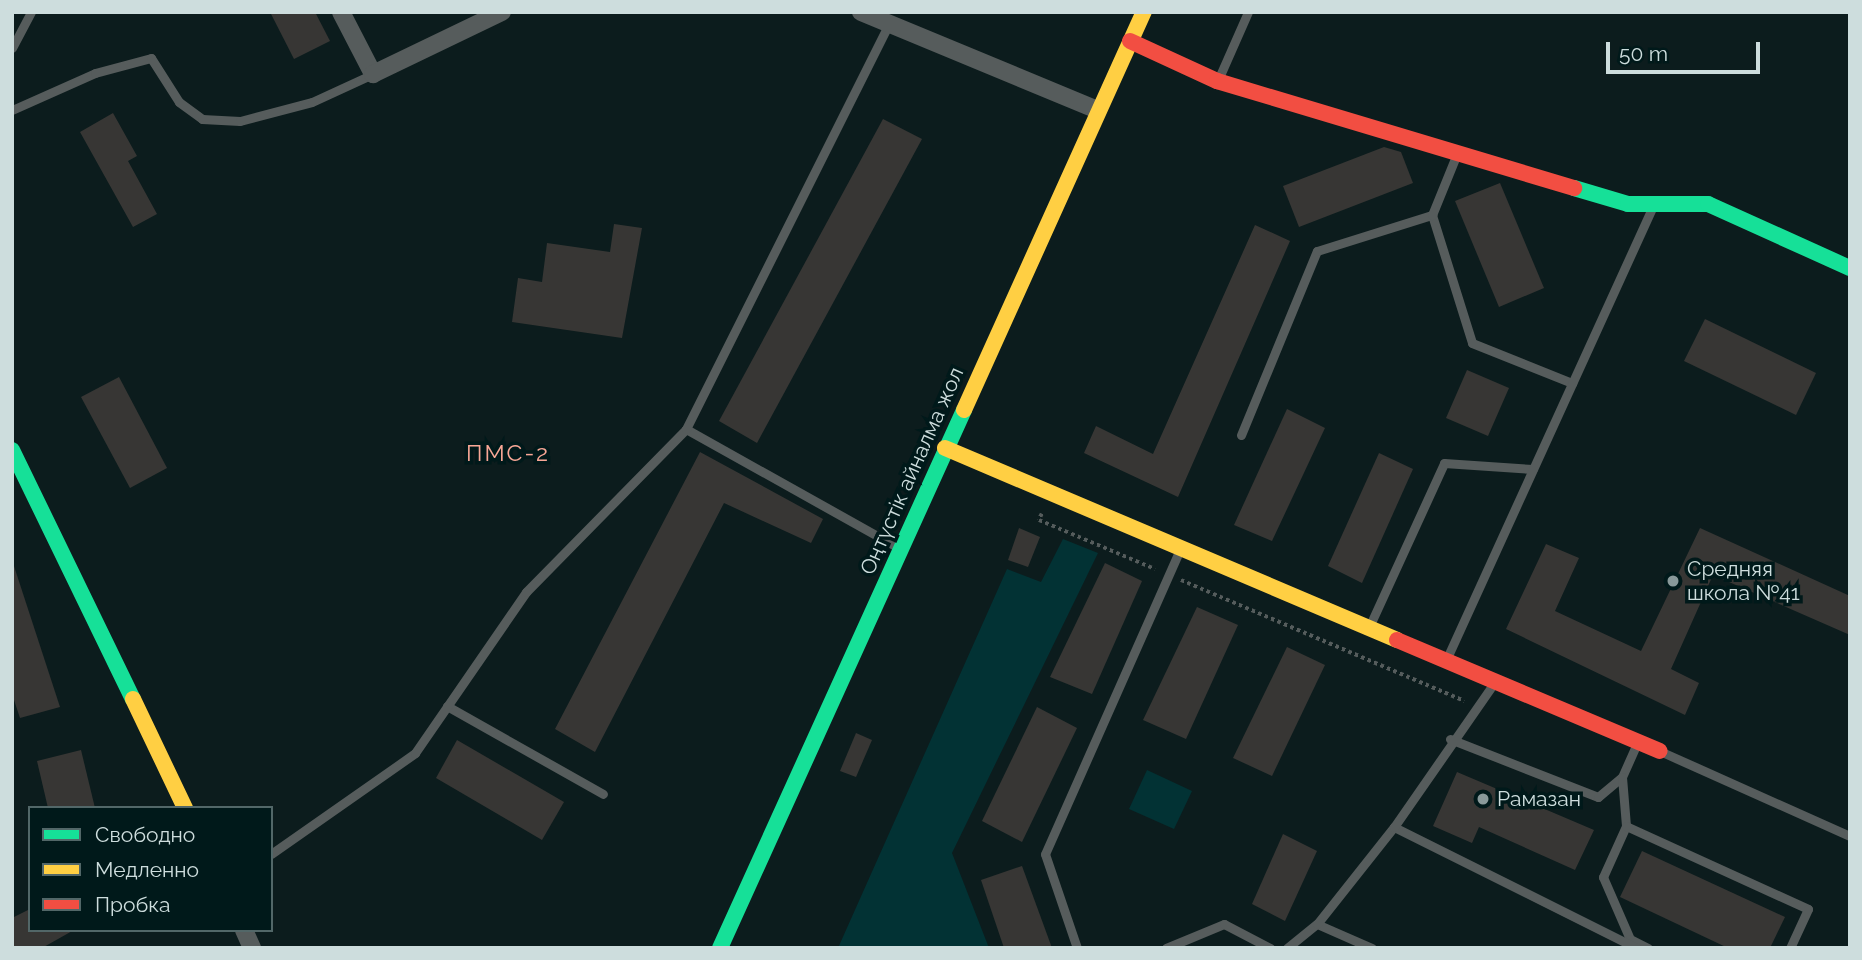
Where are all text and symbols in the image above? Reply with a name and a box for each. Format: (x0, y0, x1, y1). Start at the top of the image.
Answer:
scale bar (1610, 28, 1764, 72)
text: 50 m (1619, 41, 1668, 66)
street label: Оңтүстік айналма жол (855, 363, 969, 579)
district label: ПМС-2 (467, 439, 549, 467)
place label: Средняя школа №41 (1687, 556, 1800, 606)
marker: Средняя школа №41 (1665, 573, 1681, 589)
place label: Рамазан (1497, 786, 1581, 812)
marker: Рамазан (1475, 791, 1491, 807)
legend (28, 806, 273, 932)
text: Свободно (95, 822, 195, 847)
text: Медленно (95, 857, 199, 882)
text: Пробка (95, 892, 171, 917)

